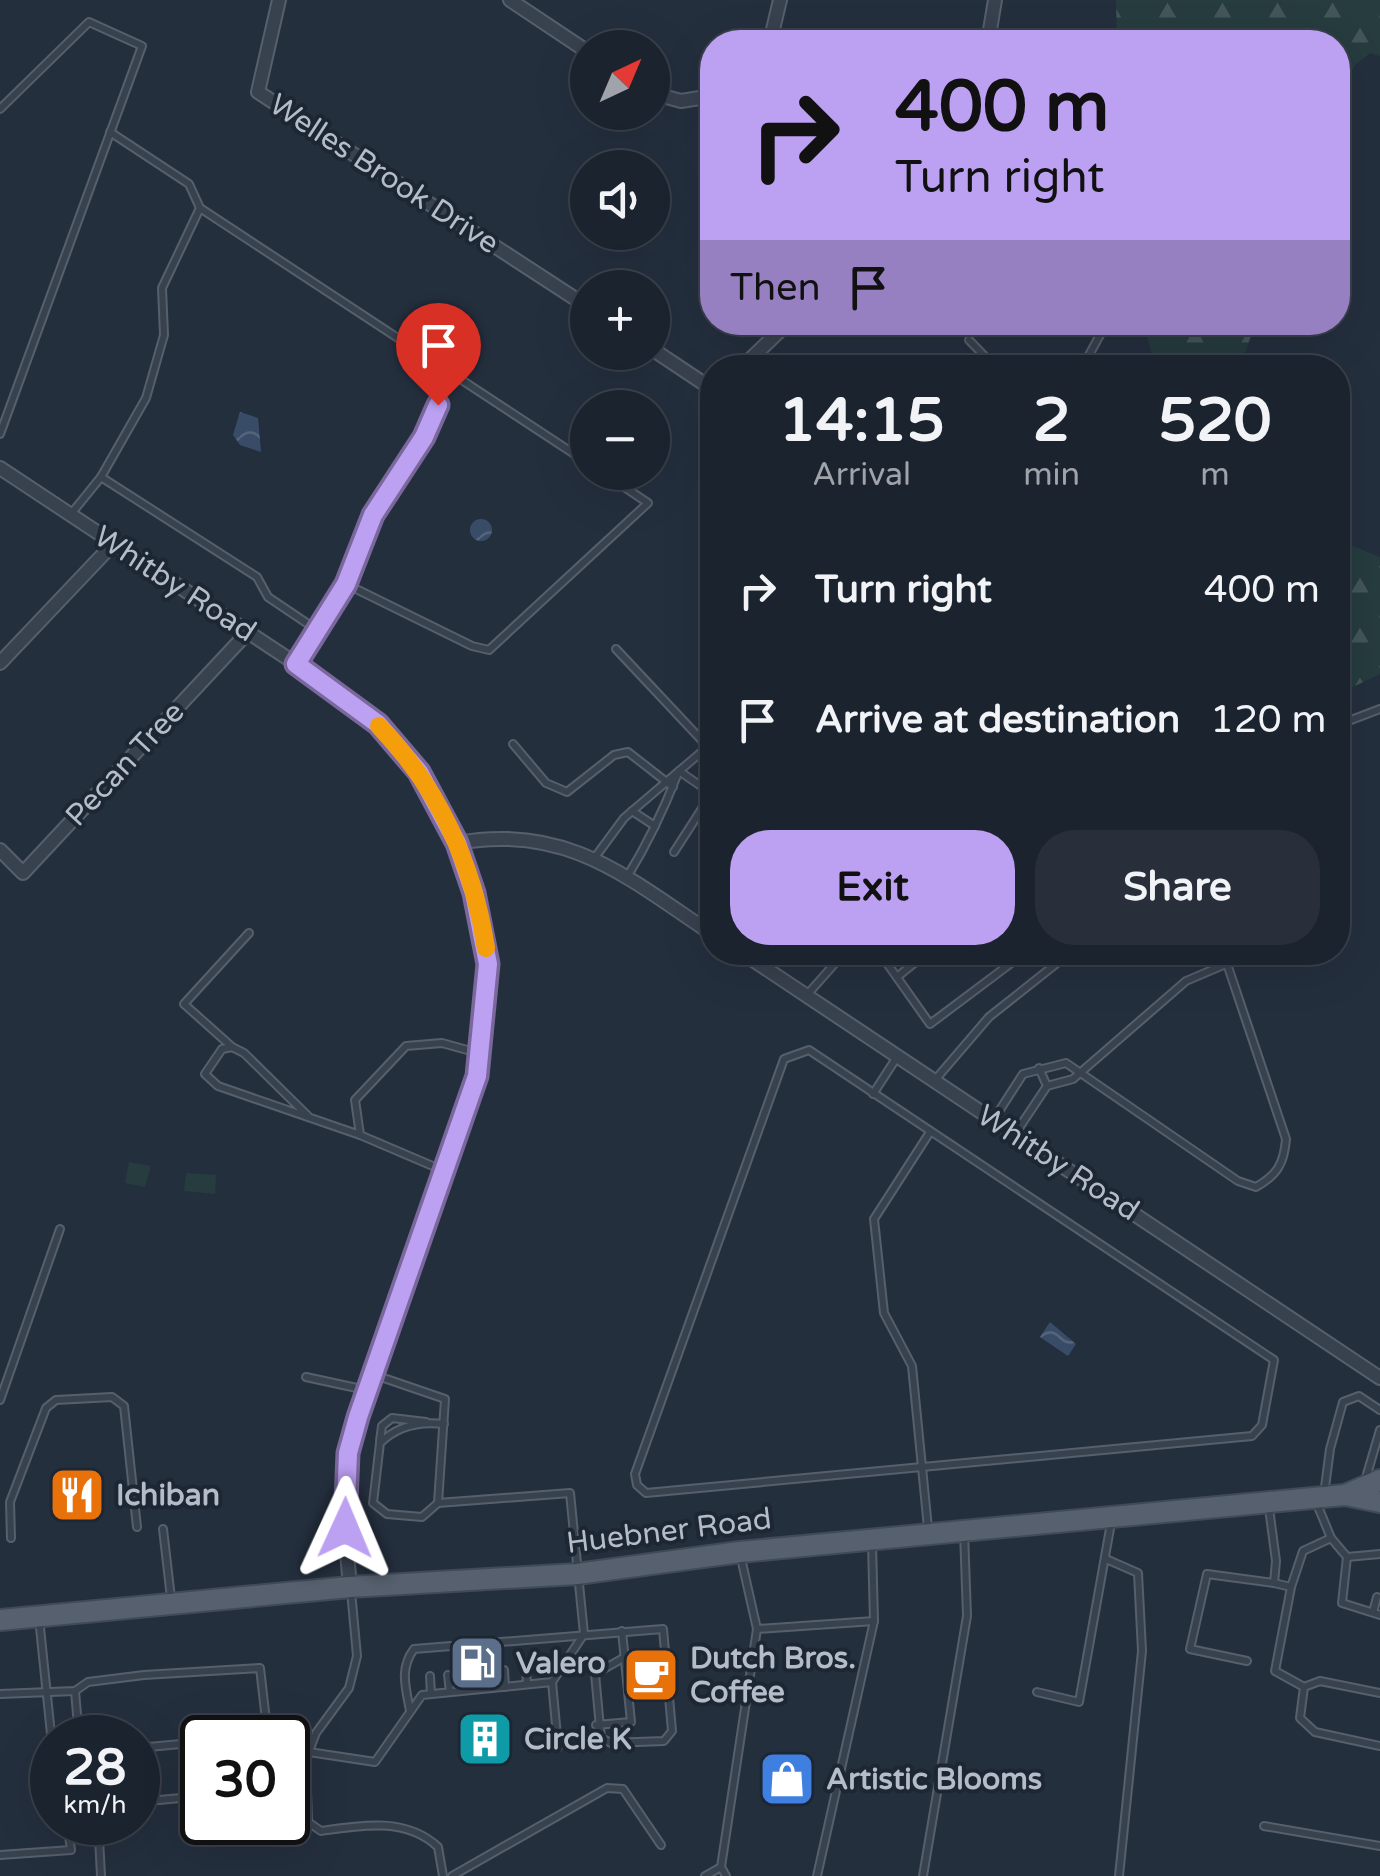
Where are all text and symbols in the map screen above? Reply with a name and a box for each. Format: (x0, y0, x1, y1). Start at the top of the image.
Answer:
north arrow (570, 30, 670, 130)
map controls (570, 30, 670, 490)
text: 400 m (895, 66, 1109, 150)
icon: right (730, 70, 860, 200)
street label: Welles Brook Drive (262, 86, 506, 262)
button: sound (570, 150, 670, 250)
text: Turn right (895, 151, 1104, 205)
icon: arrive (841, 260, 896, 315)
text: Then (730, 265, 821, 311)
button: + (570, 270, 670, 370)
pin (396, 303, 481, 406)
icon: arrive (411, 318, 466, 373)
text: 14:15 (778, 385, 945, 457)
text: 2 (1033, 385, 1070, 457)
text: 520 (1158, 385, 1272, 457)
button: − (570, 390, 670, 490)
text: Arrival (812, 456, 911, 494)
text: min (1023, 456, 1080, 494)
text: m (1200, 456, 1230, 494)
street label: Whitby Road (87, 518, 263, 650)
icon: right (730, 563, 785, 618)
text: Turn right (815, 567, 992, 613)
text: 400 m (1204, 567, 1320, 613)
icon: arrive (730, 693, 785, 748)
street label: Pecan Tree (58, 694, 192, 834)
text: Arrive at destination (815, 697, 1180, 743)
text: 120 m (1210, 697, 1326, 743)
button: Exit (730, 830, 1015, 945)
button: Share (1035, 830, 1320, 945)
street label: Whitby Road (970, 1097, 1146, 1229)
restaurant icon: Ichiban (47, 1465, 107, 1525)
position arrow (293, 1476, 397, 1580)
place label: Ichiban (116, 1477, 220, 1514)
street label: Huebner Road (564, 1500, 774, 1562)
fuel station icon: Valero (447, 1633, 507, 1693)
place label: Dutch Bros. Coffee (690, 1640, 856, 1711)
place label: Valero (516, 1645, 606, 1682)
cafe icon: Dutch Bros. Coffee (621, 1645, 681, 1705)
building icon: Circle K (455, 1709, 515, 1769)
speed limit sign: 30 (180, 1715, 310, 1845)
place label: Circle K (524, 1721, 632, 1758)
text: 28 (64, 1738, 126, 1798)
shop icon: Artistic Blooms (757, 1749, 817, 1809)
place label: Artistic Blooms (826, 1761, 1042, 1798)
text: km/h (64, 1790, 126, 1820)

